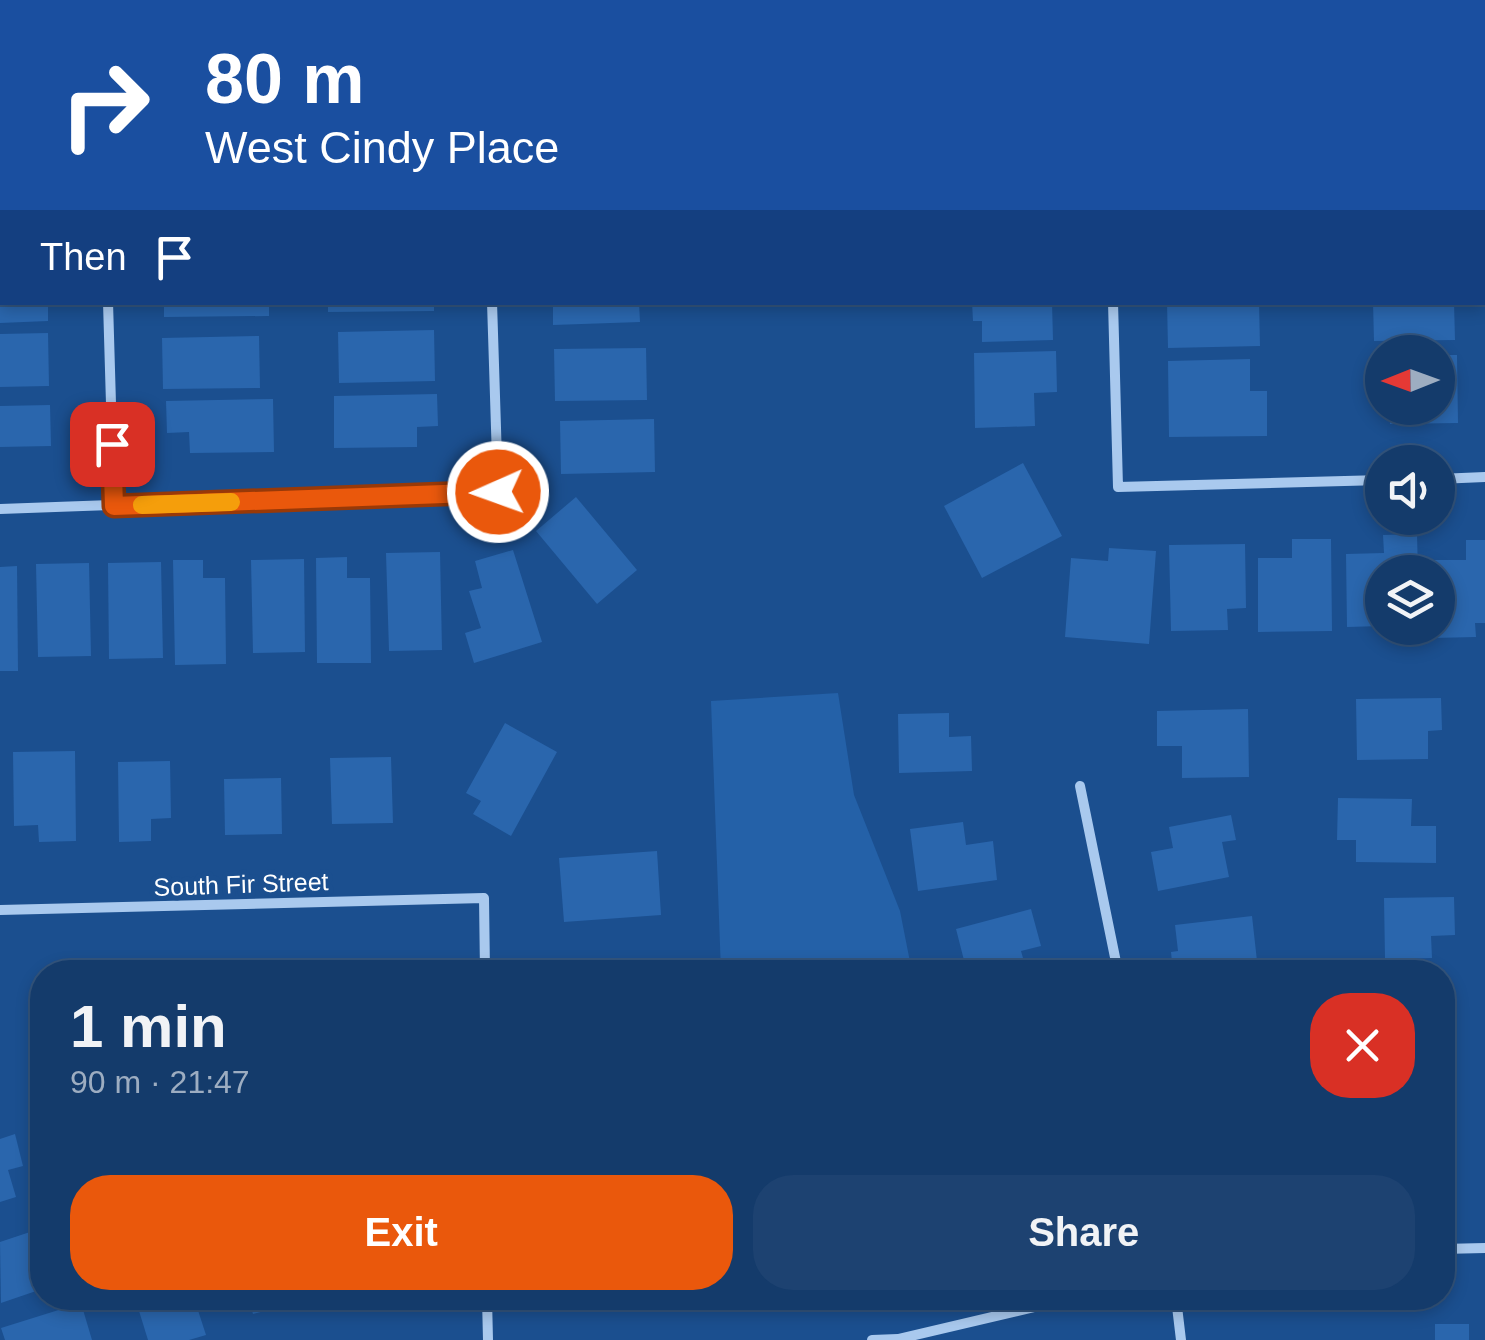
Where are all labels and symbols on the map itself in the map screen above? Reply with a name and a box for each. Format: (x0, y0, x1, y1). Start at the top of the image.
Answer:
north arrow (1365, 335, 1455, 425)
pin (70, 402, 155, 487)
position arrow (446, 440, 550, 544)
street label: South Fir Street (153, 867, 329, 901)

